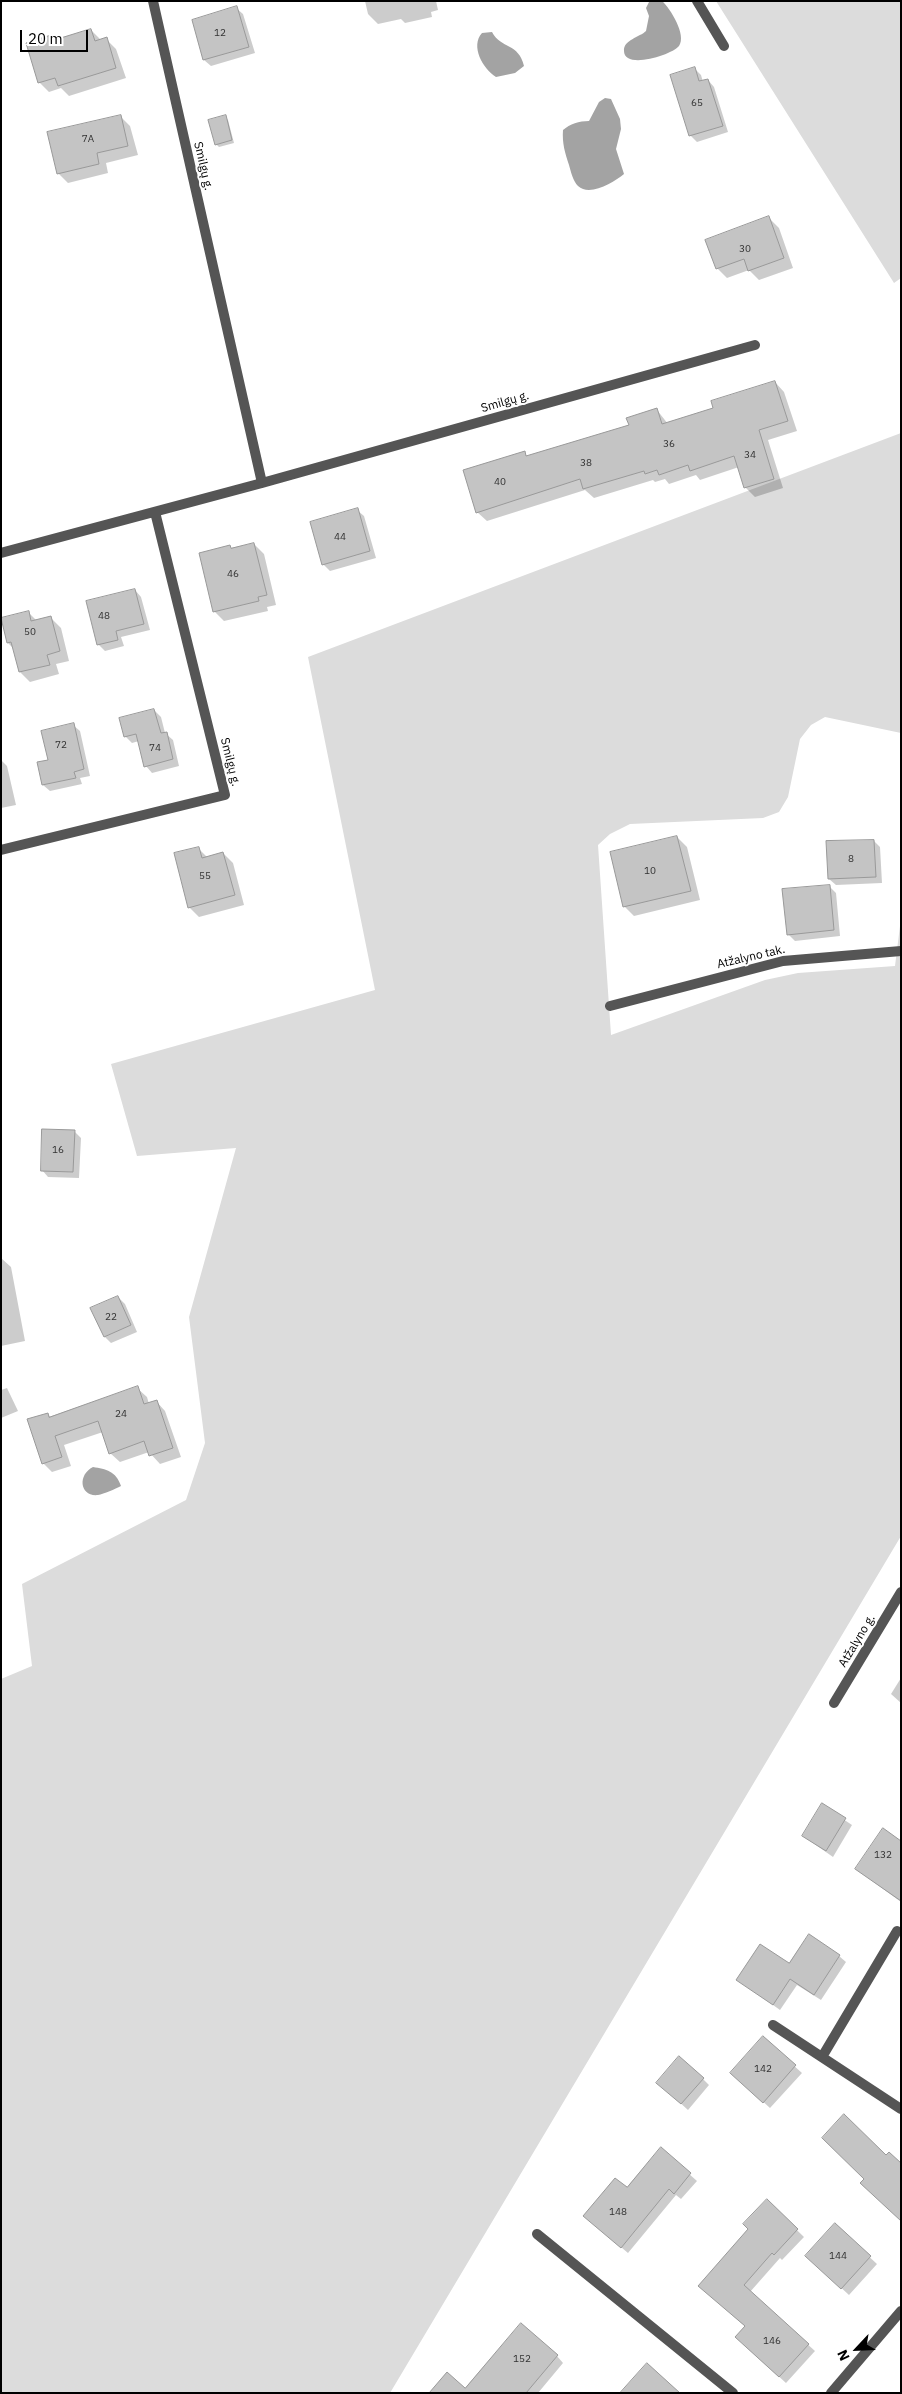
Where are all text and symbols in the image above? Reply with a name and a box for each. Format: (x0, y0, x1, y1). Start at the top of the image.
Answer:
scale bar (22, 20, 90, 52)
house number: 12 (214, 27, 226, 39)
text: 20 m (28, 29, 63, 48)
house number: 65 (691, 97, 703, 109)
house number: 7A (82, 133, 94, 145)
street label: Smilgų g. (190, 140, 216, 192)
house number: 30 (739, 243, 751, 255)
street label: Smilgų g. (479, 388, 531, 416)
house number: 36 (663, 438, 675, 450)
house number: 34 (744, 449, 756, 461)
house number: 38 (580, 457, 592, 469)
house number: 40 (494, 476, 506, 488)
house number: 44 (334, 531, 346, 543)
house number: 46 (227, 568, 239, 580)
house number: 48 (98, 610, 110, 622)
house number: 50 (24, 626, 36, 638)
street label: Smilgų g. (217, 736, 243, 788)
house number: 72 (55, 739, 67, 751)
house number: 74 (149, 742, 161, 754)
house number: 8 (848, 853, 854, 865)
house number: 10 (644, 865, 656, 877)
house number: 55 (199, 870, 211, 882)
street label: Atžalyno tak. (716, 942, 786, 972)
house number: 16 (52, 1144, 64, 1156)
house number: 22 (105, 1311, 117, 1323)
house number: 24 (115, 1408, 127, 1420)
street label: Atžalyno g. (836, 1612, 878, 1670)
house number: 132 (874, 1849, 892, 1861)
house number: 142 (754, 2063, 772, 2075)
house number: 148 (609, 2206, 627, 2218)
house number: 144 (829, 2250, 847, 2262)
north arrow (832, 2324, 882, 2374)
house number: 146 (763, 2335, 781, 2347)
text: N (833, 2347, 854, 2364)
house number: 152 (513, 2353, 531, 2365)

